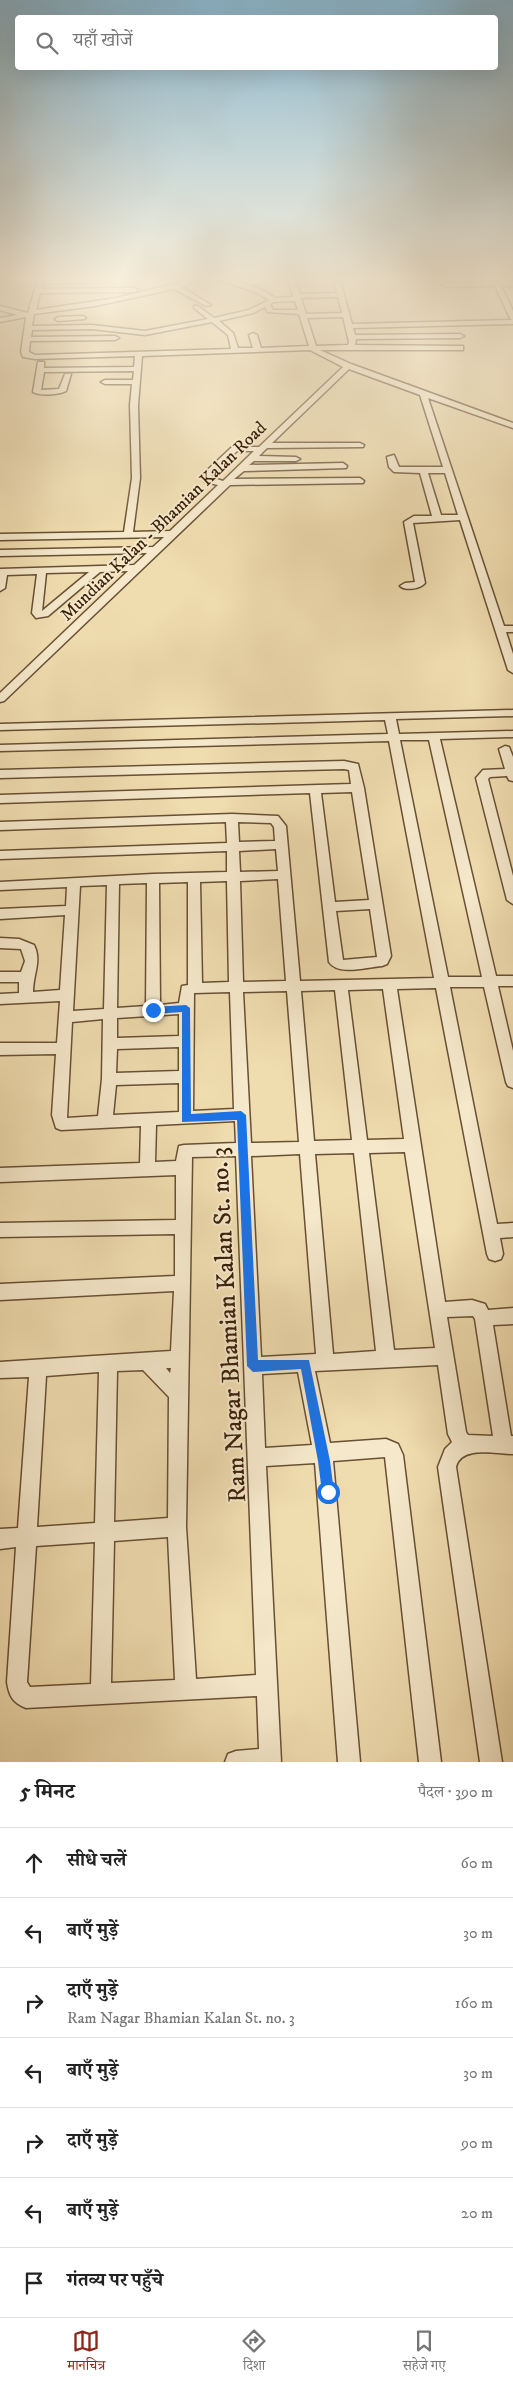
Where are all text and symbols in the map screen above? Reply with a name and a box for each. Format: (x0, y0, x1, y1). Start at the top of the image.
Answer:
search box (15, 15, 498, 70)
icon: search (33, 29, 61, 57)
text: यहाँ खोजें (73, 29, 133, 52)
street label: Mundian Kalan - Bhamian Kalan Road (56, 417, 271, 626)
route end (142, 999, 165, 1022)
street label: Ram Nagar Bhamian Kalan St. no. 3 (204, 1146, 253, 1503)
route start (317, 1481, 340, 1504)
text: 5 मिनट (20, 1779, 75, 1805)
text: पैदल · 390 m (418, 1782, 493, 1802)
icon: ahead (20, 1849, 48, 1877)
text: सीधे चलें (67, 1849, 126, 1872)
text: 60 m (461, 1853, 493, 1873)
icon: left (20, 1919, 48, 1947)
text: बाएँ मुड़ें (67, 1919, 118, 1942)
text: 30 m (463, 1923, 493, 1943)
text: दाएँ मुड़ें (67, 1979, 118, 2002)
icon: right (20, 1989, 48, 2017)
text: 160 m (455, 1993, 493, 2013)
text: Ram Nagar Bhamian Kalan St. no. 3 (67, 2008, 295, 2028)
icon: left (20, 2059, 48, 2087)
text: बाएँ मुड़ें (67, 2059, 118, 2082)
text: 30 m (463, 2063, 493, 2083)
icon: right (20, 2129, 48, 2157)
text: दाएँ मुड़ें (67, 2129, 118, 2152)
text: 90 m (461, 2133, 493, 2153)
icon: left (20, 2199, 48, 2227)
text: बाएँ मुड़ें (67, 2199, 118, 2222)
text: 20 m (461, 2203, 493, 2223)
icon: arrive (20, 2269, 48, 2297)
text: गंतव्य पर पहुँचे (67, 2269, 163, 2292)
tab: मानचित्र (67, 2327, 105, 2379)
tab: दिशा (240, 2327, 268, 2379)
tab: सहेजे गए (403, 2327, 446, 2379)

